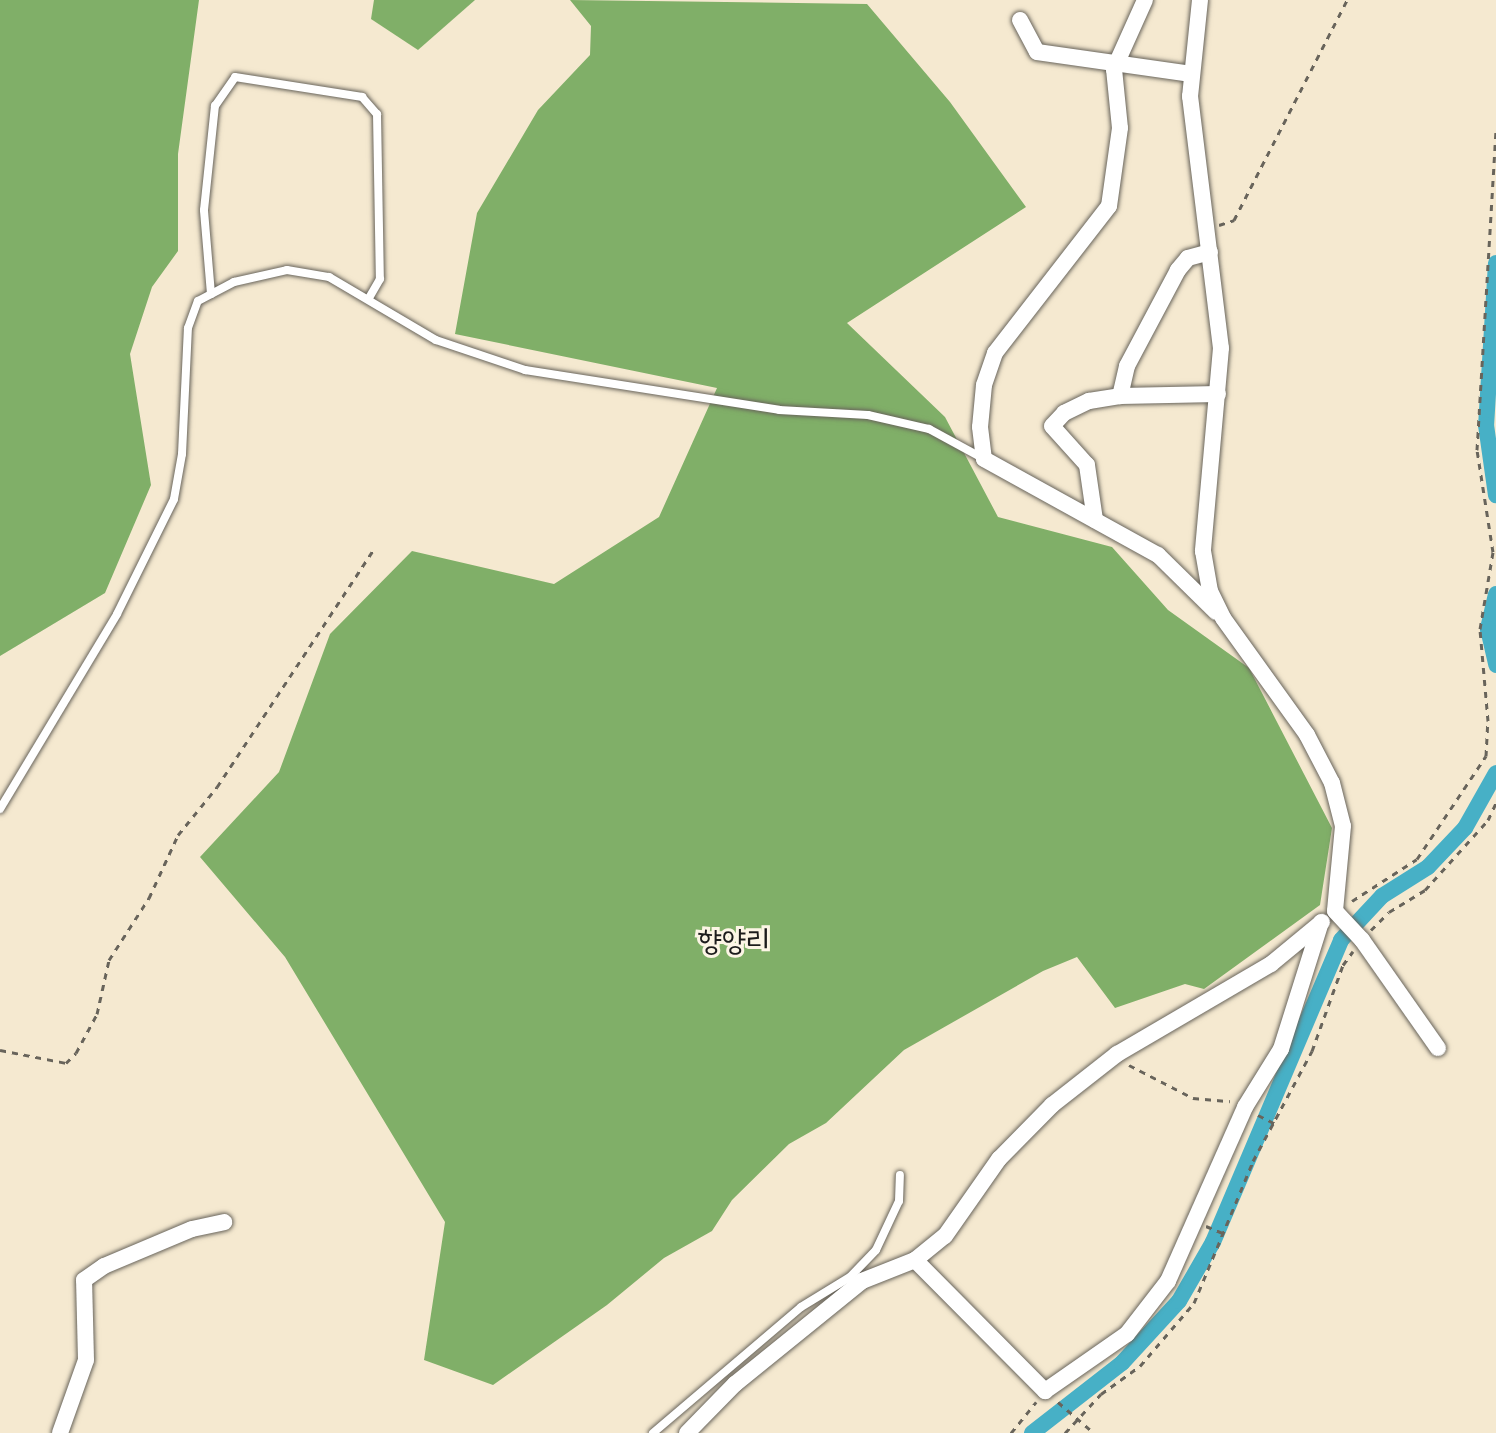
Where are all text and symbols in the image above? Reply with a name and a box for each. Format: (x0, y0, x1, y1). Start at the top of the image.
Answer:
district label: 향양리 (698, 923, 770, 959)

